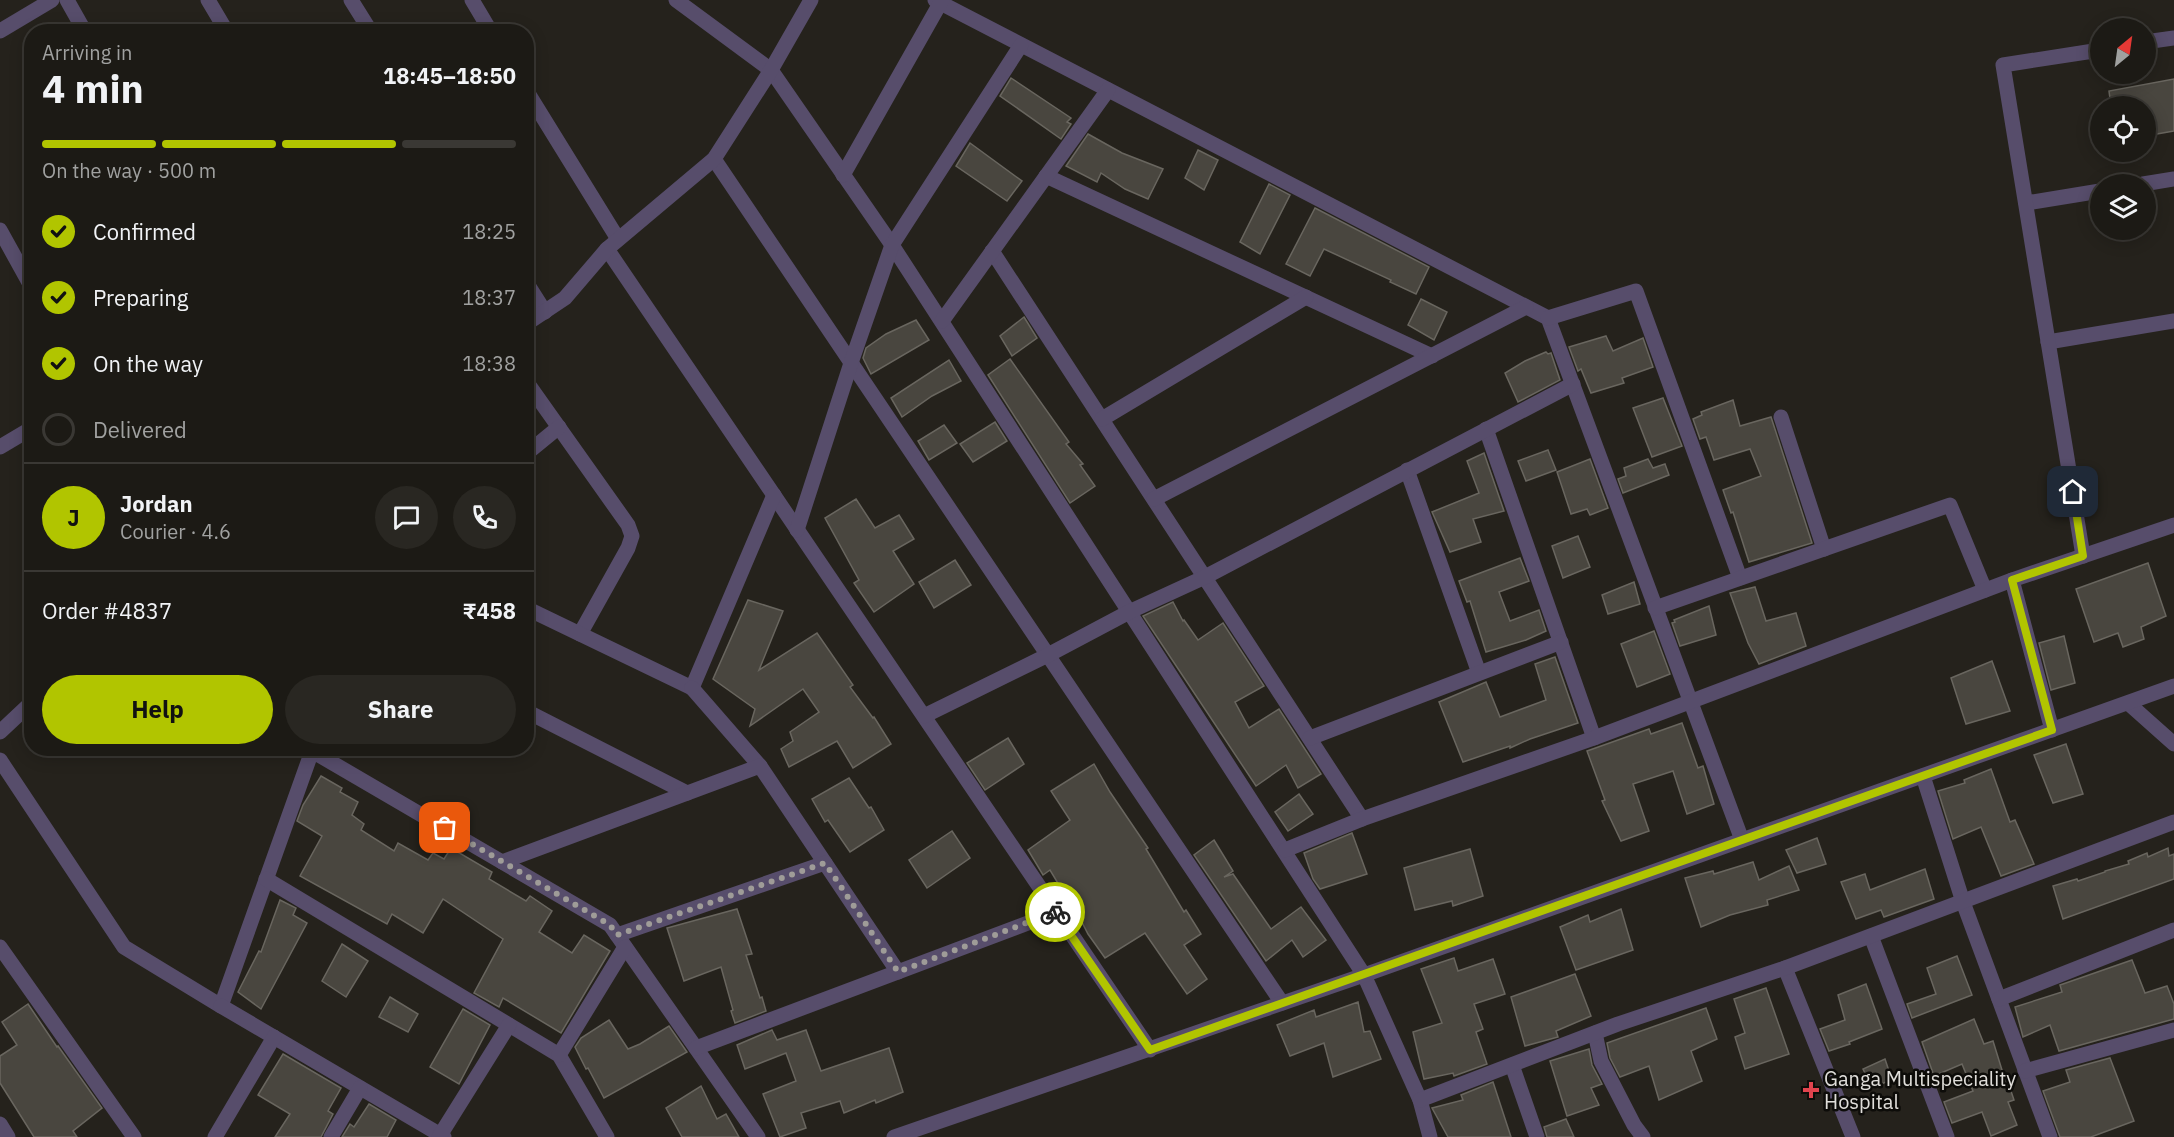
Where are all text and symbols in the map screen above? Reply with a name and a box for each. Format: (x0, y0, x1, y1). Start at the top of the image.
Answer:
north arrow (2090, 18, 2156, 84)
map controls (2090, 18, 2156, 240)
text: Arriving in (42, 39, 132, 66)
text: 18:45–18:50 (383, 61, 516, 90)
text: 4 min (42, 63, 144, 114)
button: locate (2090, 96, 2156, 162)
text: On the way · 500 m (42, 157, 216, 184)
button: layers (2090, 174, 2156, 240)
icon: check (42, 215, 75, 248)
text: Confirmed (93, 217, 196, 246)
text: 18:25 (462, 218, 516, 245)
icon: check (42, 281, 75, 314)
text: Preparing (93, 283, 188, 312)
text: 18:37 (462, 284, 516, 311)
icon: check (42, 347, 75, 380)
text: On the way (93, 349, 203, 378)
text: 18:38 (462, 350, 516, 377)
text: Delivered (93, 415, 187, 444)
pin (2047, 466, 2098, 517)
icon: home (2056, 475, 2089, 508)
button: chat (375, 486, 438, 549)
button: phone (453, 486, 516, 549)
text: Jordan (120, 489, 193, 518)
text: J (67, 503, 80, 532)
text: Courier · 4.6 (120, 518, 231, 545)
text: Order #4837 (42, 596, 172, 625)
text: ₹458 (463, 596, 516, 625)
button: Help (42, 675, 273, 744)
button: Share (285, 675, 516, 744)
pin (419, 802, 470, 853)
icon: bag (428, 811, 461, 844)
courier (1025, 882, 1085, 942)
icon: bike (1039, 896, 1072, 929)
place label: Ganga Multispeciality Hospital (1824, 1065, 2016, 1115)
marker: Ganga Multispeciality Hospital (1802, 1081, 1820, 1099)

